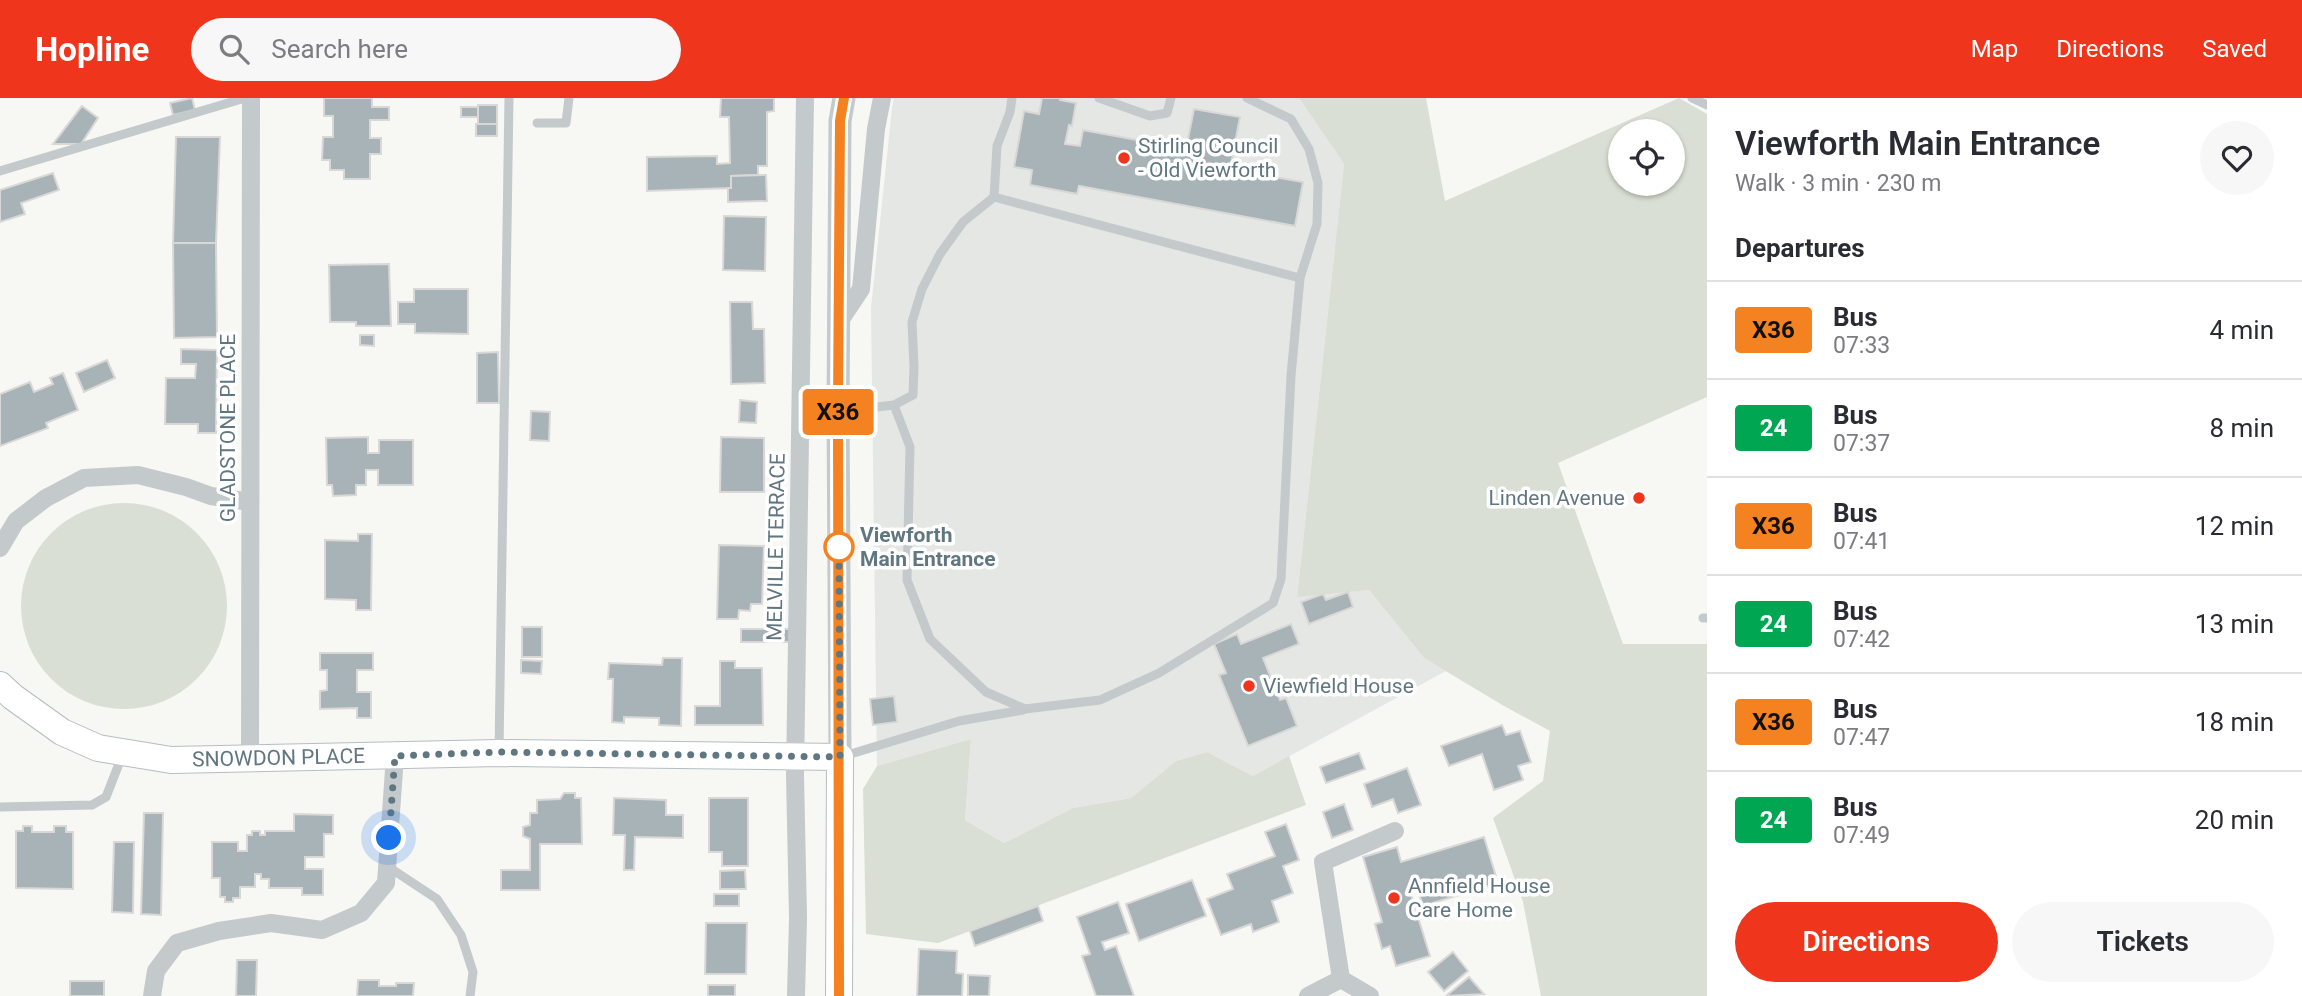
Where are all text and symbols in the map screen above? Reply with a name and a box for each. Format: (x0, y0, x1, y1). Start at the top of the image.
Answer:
search box (191, 18, 681, 81)
text: Hopline (35, 30, 149, 69)
icon: search (215, 30, 253, 68)
text: Search here (271, 34, 408, 64)
text: Map (1971, 35, 2018, 63)
text: Directions (2056, 35, 2164, 63)
text: Saved (2202, 35, 2267, 63)
map controls (1608, 119, 1685, 196)
button: locate (1608, 119, 1685, 196)
button: heart (2200, 121, 2274, 195)
text: Viewforth Main Entrance (1735, 124, 2100, 163)
place label: Stirling Council - Old Viewforth (1138, 134, 1278, 182)
marker: Stirling Council - Old Viewforth (1116, 150, 1132, 166)
text: Walk · 3 min · 230 m (1735, 170, 1941, 197)
text: Departures (1735, 233, 1865, 263)
text: Bus (1833, 302, 1878, 332)
text: 4 min (2209, 315, 2274, 345)
text: X36 (1752, 316, 1795, 344)
text: 07:33 (1833, 332, 1890, 359)
street label: GLADSTONE PLACE (216, 334, 240, 522)
line badge: X36 (798, 389, 878, 435)
text: X36 (817, 398, 859, 426)
text: Bus (1833, 400, 1878, 430)
text: 8 min (2209, 413, 2274, 443)
text: 24 (1760, 414, 1787, 442)
text: 07:37 (1833, 430, 1890, 457)
street label: MELVILLE TERRACE (762, 453, 790, 641)
place label: Linden Avenue (1489, 486, 1625, 510)
marker: Linden Avenue (1631, 490, 1647, 506)
text: Bus (1833, 498, 1878, 528)
text: 12 min (2195, 511, 2274, 541)
text: X36 (1752, 512, 1795, 540)
place label: Viewforth Main Entrance (860, 523, 996, 571)
text: 07:41 (1833, 528, 1890, 555)
marker: Viewforth Main Entrance (824, 532, 854, 562)
text: Bus (1833, 596, 1878, 626)
text: 13 min (2195, 609, 2274, 639)
text: 24 (1760, 610, 1787, 638)
text: 07:42 (1833, 626, 1890, 653)
place label: Viewfield House (1263, 674, 1414, 698)
marker: Viewfield House (1241, 678, 1257, 694)
text: Bus (1833, 694, 1878, 724)
text: 18 min (2195, 707, 2274, 737)
text: X36 (1752, 708, 1795, 736)
text: 07:47 (1833, 724, 1890, 751)
street label: SNOWDON PLACE (192, 744, 365, 772)
text: Bus (1833, 792, 1878, 822)
text: 20 min (2195, 805, 2274, 835)
text: 24 (1760, 806, 1787, 834)
your location (371, 820, 406, 855)
text: 07:49 (1833, 822, 1890, 849)
place label: Annfield House Care Home (1408, 874, 1550, 922)
marker: Annfield House Care Home (1386, 890, 1402, 906)
button: Directions (1735, 902, 1998, 982)
button: Tickets (2012, 902, 2274, 982)

